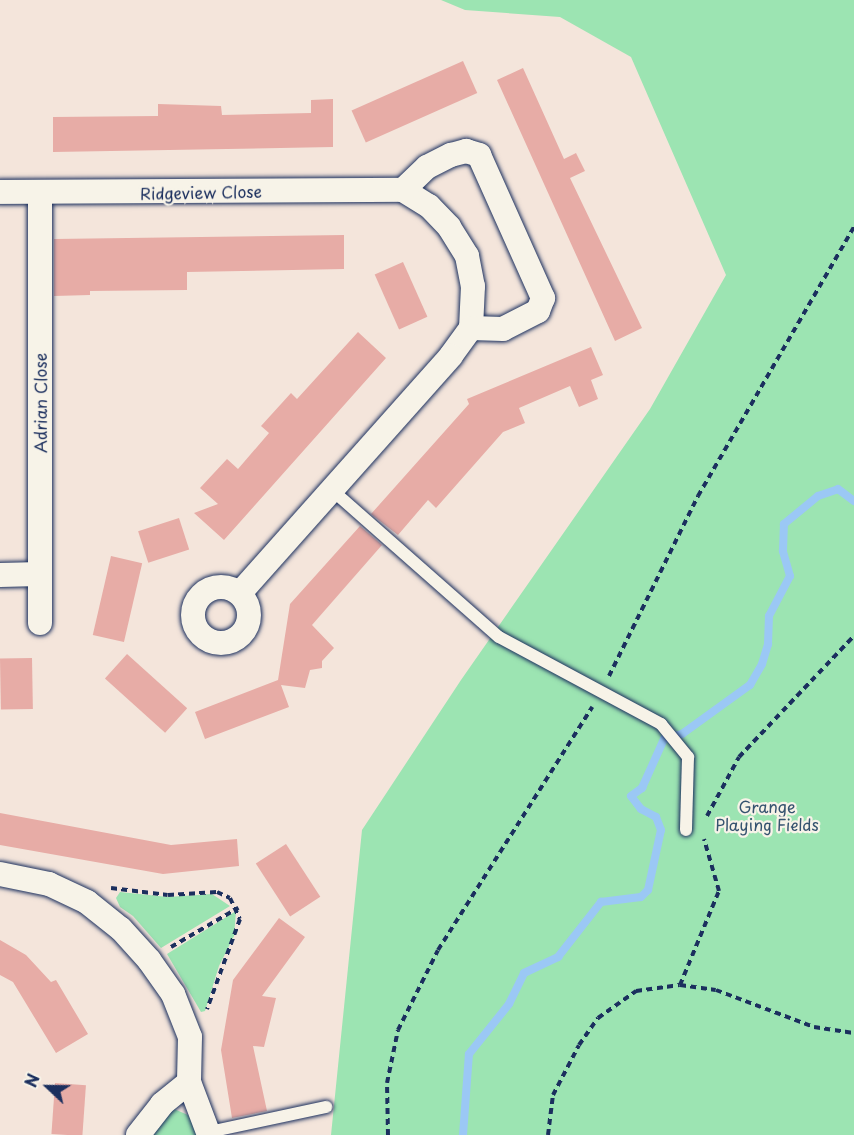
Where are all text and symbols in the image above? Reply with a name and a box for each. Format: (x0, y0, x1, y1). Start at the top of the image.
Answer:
street label: Ridgeview Close (140, 181, 262, 203)
street label: Adrian Close (30, 353, 50, 453)
park label: Grange Playing Fields (715, 796, 819, 834)
north arrow (18, 1057, 78, 1117)
text: N (18, 1070, 45, 1091)

